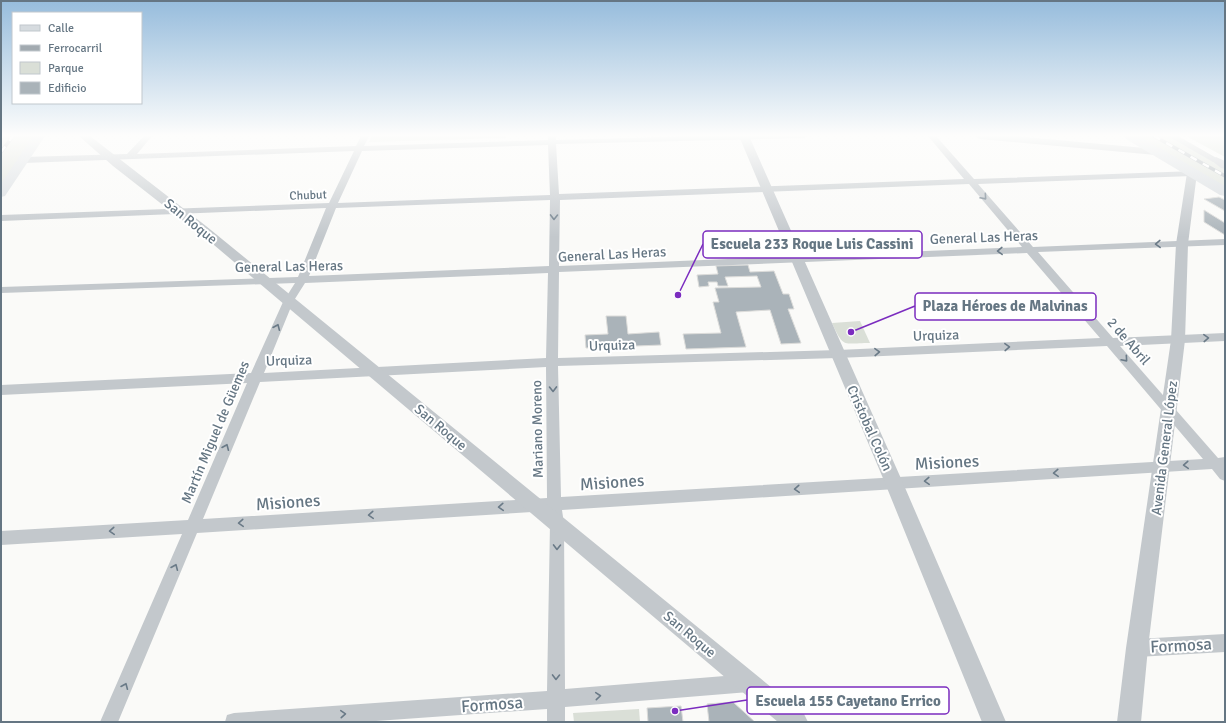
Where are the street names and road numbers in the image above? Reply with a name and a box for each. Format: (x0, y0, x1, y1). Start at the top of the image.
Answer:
street label: Chubut (289, 187, 327, 204)
street label: San Roque (161, 195, 221, 248)
street label: General Las Heras (930, 227, 1038, 248)
street label: General Las Heras (558, 243, 666, 266)
street label: General Las Heras (235, 257, 343, 276)
street label: 2 de Abril (1103, 314, 1154, 369)
street label: Urquiza (912, 326, 960, 345)
street label: Urquiza (588, 336, 636, 355)
street label: Urquiza (265, 351, 313, 370)
street label: Martín Miguel de Güemes (178, 358, 253, 506)
street label: Mariano Moreno (528, 380, 547, 478)
street label: Avenida General López (1148, 380, 1181, 516)
street label: Cristobal Colón (843, 383, 896, 474)
street label: San Roque (411, 401, 470, 454)
street label: Misiones (914, 450, 980, 475)
street label: Misiones (579, 470, 645, 495)
street label: Misiones (255, 490, 321, 515)
street label: San Roque (660, 608, 719, 661)
street label: Formosa (1150, 633, 1213, 658)
street label: Formosa (460, 692, 524, 717)

